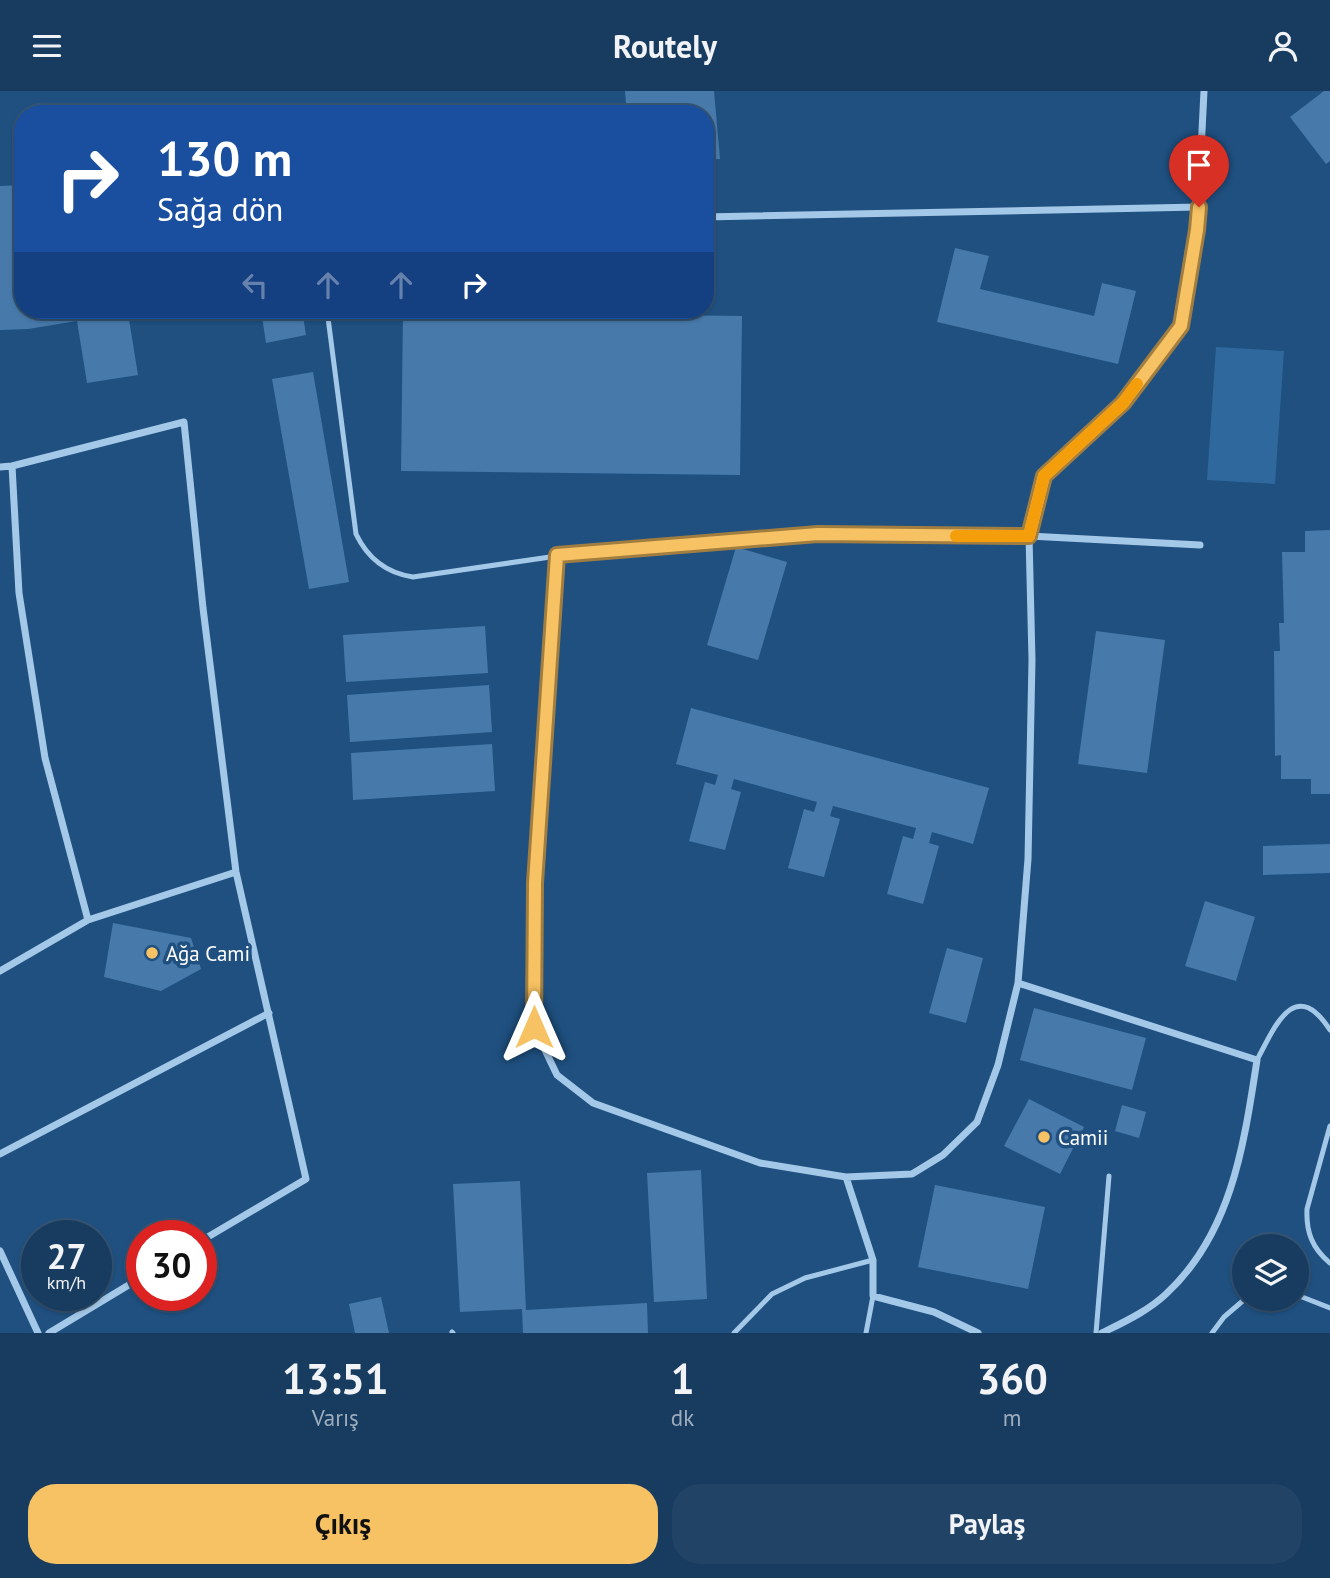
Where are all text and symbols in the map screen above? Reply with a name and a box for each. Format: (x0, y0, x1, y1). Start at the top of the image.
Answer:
text: Routely (613, 25, 717, 67)
icon: menu (28, 27, 66, 65)
icon: person (1264, 27, 1302, 65)
text: 130 m (157, 126, 292, 190)
icon: right (42, 133, 133, 224)
pin (1169, 135, 1229, 207)
icon: arrive (1180, 146, 1218, 184)
text: Sağa dön (157, 188, 283, 230)
icon: left (236, 266, 274, 304)
icon: ahead (309, 266, 347, 304)
icon: ahead (382, 266, 420, 304)
icon: right (455, 266, 493, 304)
place label: Ağa Cami (166, 940, 250, 967)
marker: Ağa Cami (144, 945, 160, 961)
position arrow (497, 990, 571, 1064)
place label: Camii (1058, 1124, 1108, 1151)
marker: Camii (1036, 1129, 1052, 1145)
speed limit sign: 30 (126, 1220, 217, 1311)
text: 27 (47, 1233, 86, 1279)
map controls (1232, 1234, 1309, 1311)
button: layers (1232, 1234, 1309, 1311)
text: km/h (47, 1271, 86, 1294)
text: 13:51 (282, 1351, 389, 1406)
text: 1 (671, 1351, 694, 1406)
text: 360 (976, 1351, 1048, 1406)
text: Varış (312, 1403, 359, 1432)
text: dk (671, 1403, 694, 1432)
text: m (1003, 1403, 1022, 1432)
button: Çıkış (28, 1484, 658, 1564)
button: Paylaş (672, 1484, 1302, 1564)

